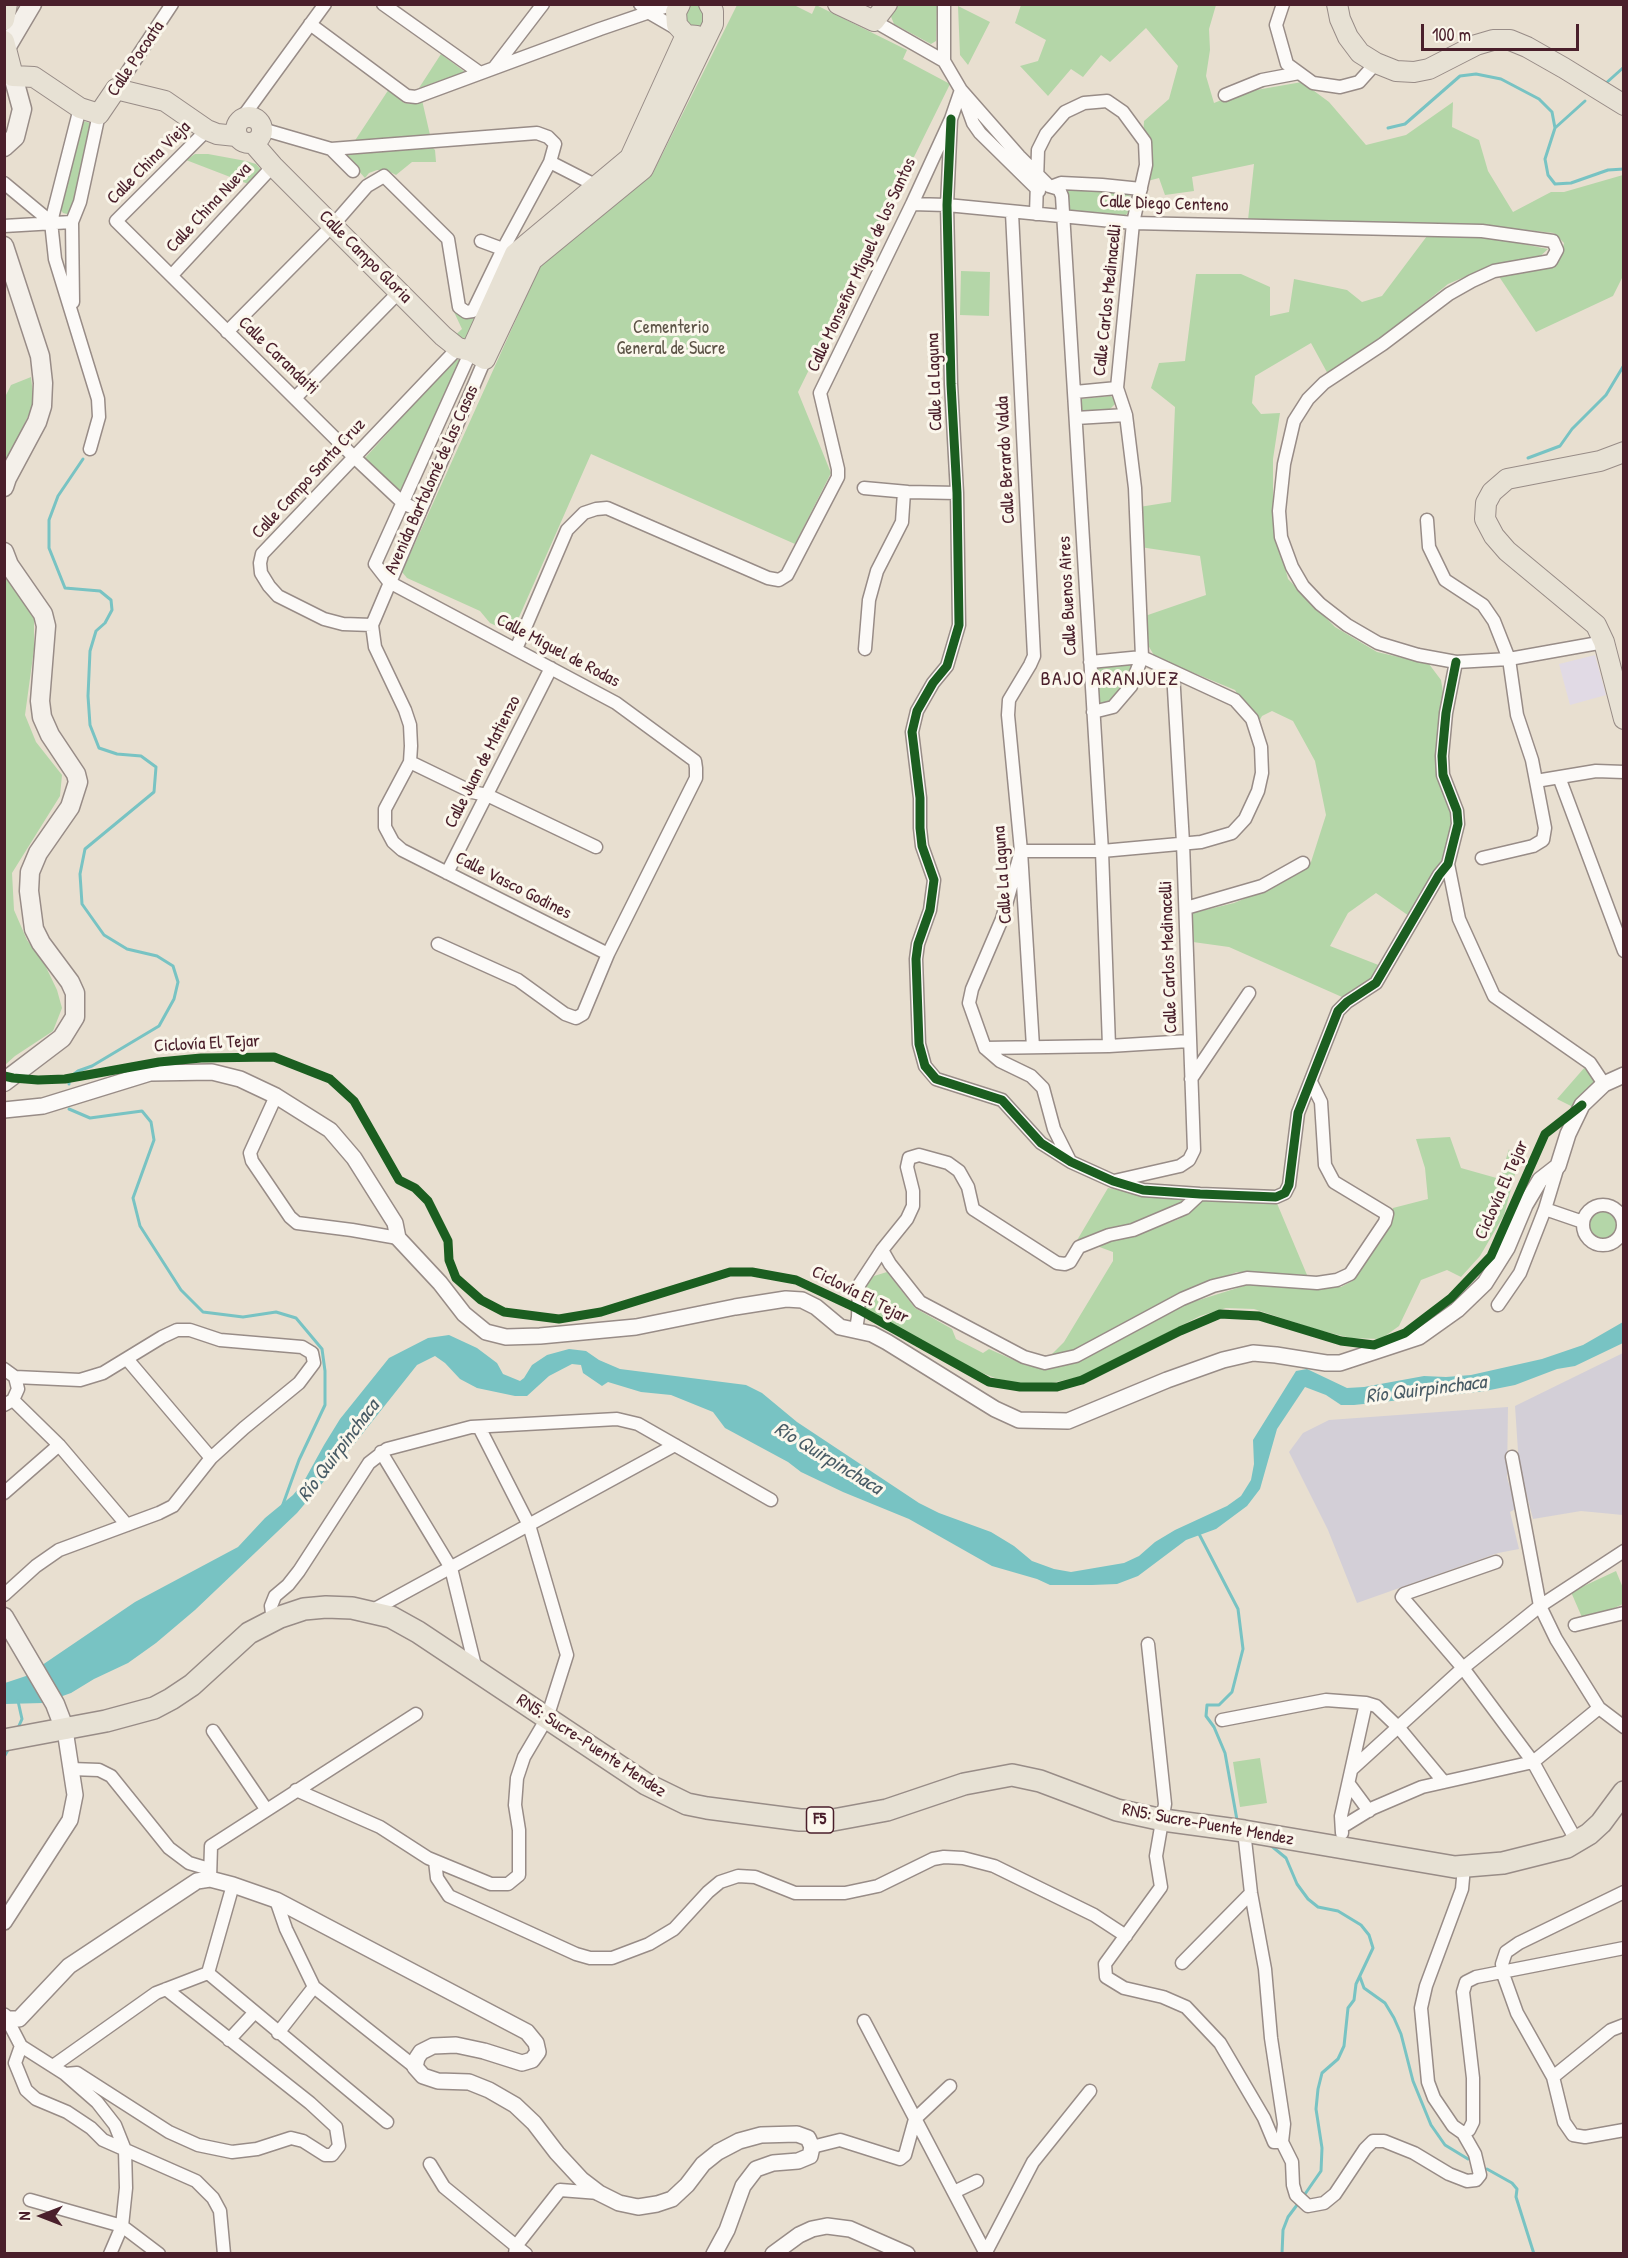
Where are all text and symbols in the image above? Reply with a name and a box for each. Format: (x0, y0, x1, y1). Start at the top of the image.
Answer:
scale bar (1424, 12, 1582, 50)
street label: Calle Pocoata (103, 17, 169, 101)
text: 100 m (1432, 22, 1471, 47)
street label: Calle China Vieja (103, 117, 195, 209)
street label: Calle Monseñor Miguel de los Santos (803, 154, 921, 376)
street label: Calle China Nueva (162, 159, 256, 257)
street label: Calle Diego Centeno (1099, 191, 1229, 217)
street label: Calle Campo Gloria (314, 206, 416, 308)
street label: Calle Carlos Medinacelli (1089, 223, 1127, 377)
street label: Calle Carandaiti (233, 312, 323, 400)
park label: Cementerio General de Sucre (617, 317, 725, 360)
street label: Calle La Laguna (922, 333, 948, 431)
street label: Avenida Bartolomé de las Casas (380, 382, 484, 578)
street label: Calle Berardo Valda (992, 396, 1020, 524)
street label: Calle Campo Santa Cruz (248, 414, 370, 544)
street label: Calle Buenos Aires (1054, 536, 1082, 656)
street label: Calle Miguel de Rodas (493, 609, 623, 693)
district label: BAJO ARANJUEZ (1040, 668, 1180, 692)
street label: Calle Juan de Matienzo (440, 692, 526, 832)
street label: Calle La Laguna (989, 825, 1017, 925)
street label: Calle Vasco Godines (451, 847, 575, 925)
street label: Calle Carlos Medinacelli (1156, 880, 1182, 1034)
street label: Ciclovía El Tejar (153, 1030, 261, 1058)
street label: Ciclovía El Tejar (1471, 1137, 1533, 1243)
street label: Ciclovía El Tejar (808, 1261, 912, 1329)
water label: Río Quirpinchaca (1364, 1371, 1488, 1409)
water label: Río Quirpinchaca (293, 1395, 385, 1507)
water label: Río Quirpinchaca (770, 1418, 886, 1500)
street label: RN5: Sucre-Puente Mendez (512, 1690, 670, 1802)
street label: RN5: Sucre-Puente Mendez (1120, 1799, 1296, 1851)
road number: F5 (806, 1807, 834, 1833)
north arrow (12, 2186, 72, 2246)
text: N (13, 2212, 35, 2220)

